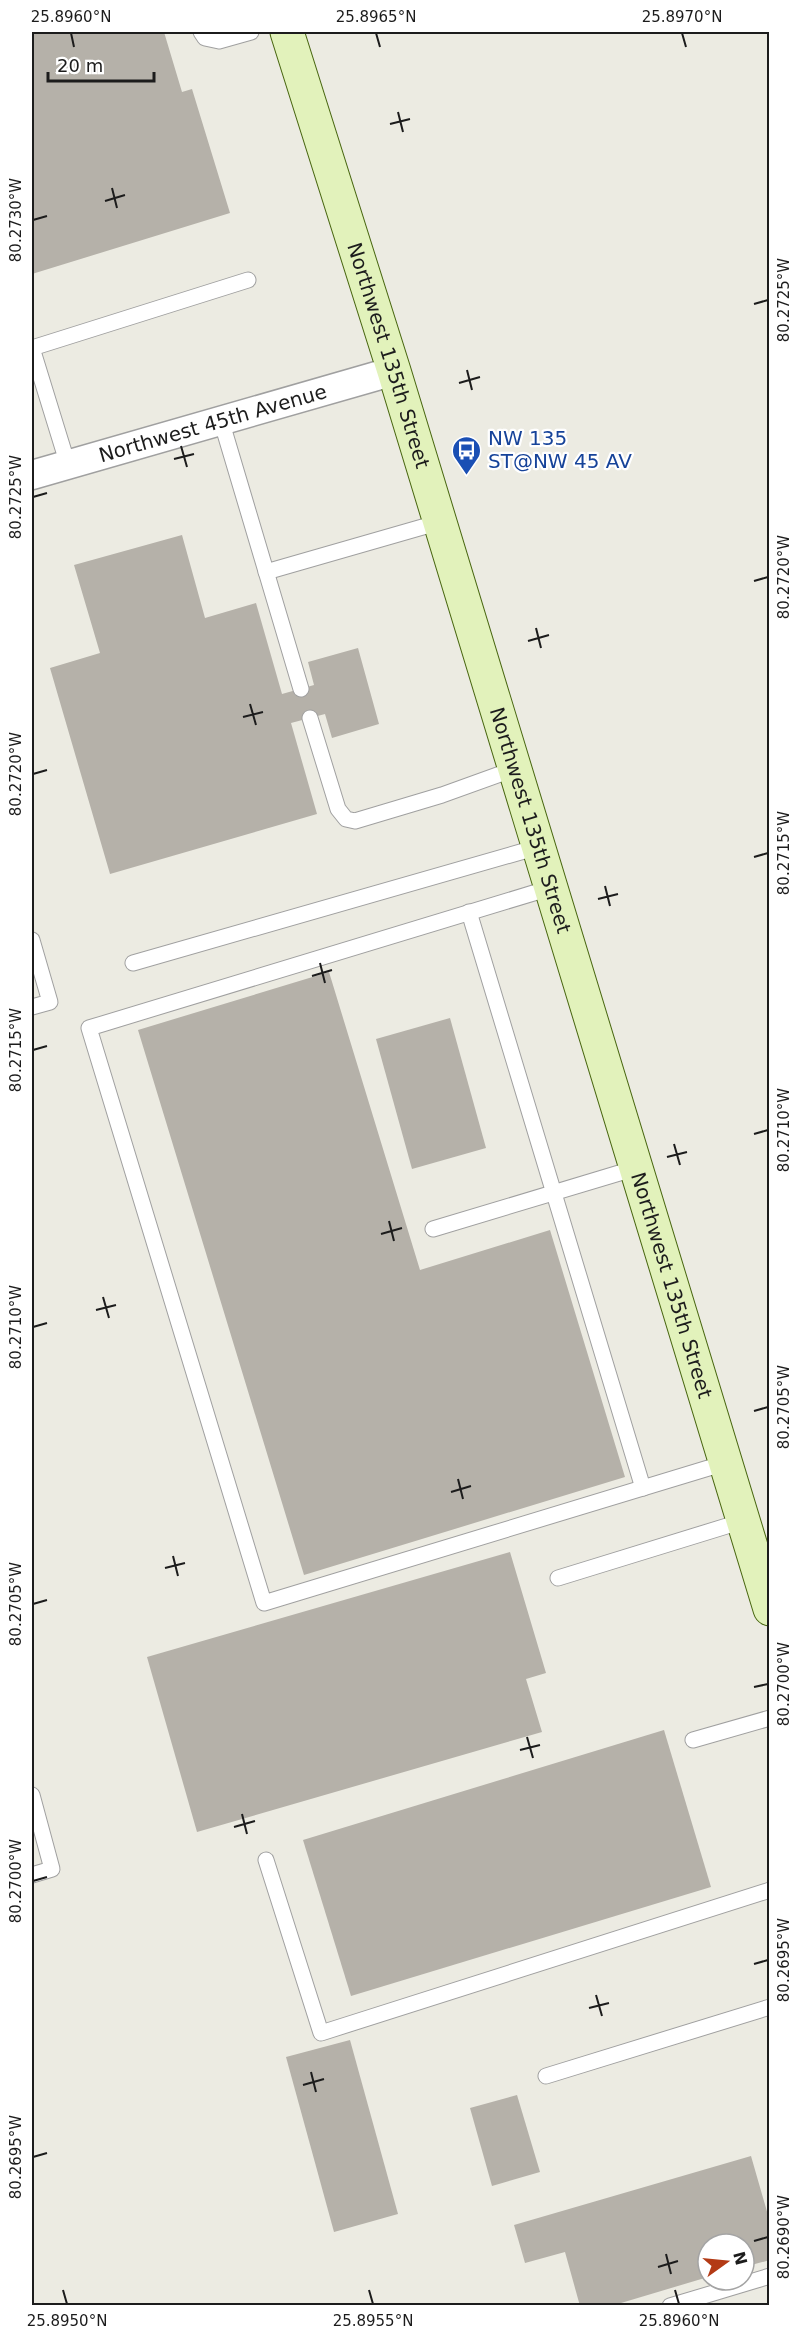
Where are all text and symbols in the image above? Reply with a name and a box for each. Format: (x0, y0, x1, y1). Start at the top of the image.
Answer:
text: 25.8960°N (31, 8, 111, 26)
text: 25.8965°N (336, 8, 416, 26)
text: 25.8970°N (642, 8, 722, 26)
scale bar (48, 45, 154, 83)
text: 20 m (57, 55, 103, 76)
text: 80.2730°W (7, 178, 25, 262)
street label: Northwest 135th Street (342, 240, 435, 471)
text: 80.2725°W (775, 258, 793, 342)
street label: Northwest 45th Avenue (96, 379, 329, 467)
place label: NW 135 ST@NW 45 AV (488, 426, 632, 473)
bus stop icon: NW 135 ST@NW 45 AV (451, 434, 483, 476)
text: 80.2725°W (7, 455, 25, 539)
text: 80.2720°W (775, 535, 793, 619)
street label: Northwest 135th Street (485, 704, 576, 936)
text: 80.2720°W (7, 732, 25, 816)
text: 80.2715°W (775, 811, 793, 895)
text: 80.2715°W (7, 1008, 25, 1092)
text: 80.2710°W (775, 1088, 793, 1172)
street label: Northwest 135th Street (626, 1169, 717, 1401)
text: 80.2710°W (7, 1285, 25, 1369)
text: 80.2705°W (775, 1365, 793, 1449)
text: 80.2705°W (7, 1562, 25, 1646)
text: 80.2700°W (775, 1642, 793, 1726)
text: 80.2700°W (7, 1839, 25, 1923)
text: 80.2695°W (775, 1918, 793, 2002)
text: 80.2695°W (7, 2115, 25, 2199)
text: 80.2690°W (775, 2195, 793, 2279)
north arrow (696, 2232, 756, 2292)
text: N (729, 2249, 751, 2267)
text: 25.8950°N (27, 2312, 107, 2330)
text: 25.8955°N (333, 2312, 413, 2330)
text: 25.8960°N (639, 2312, 719, 2330)

